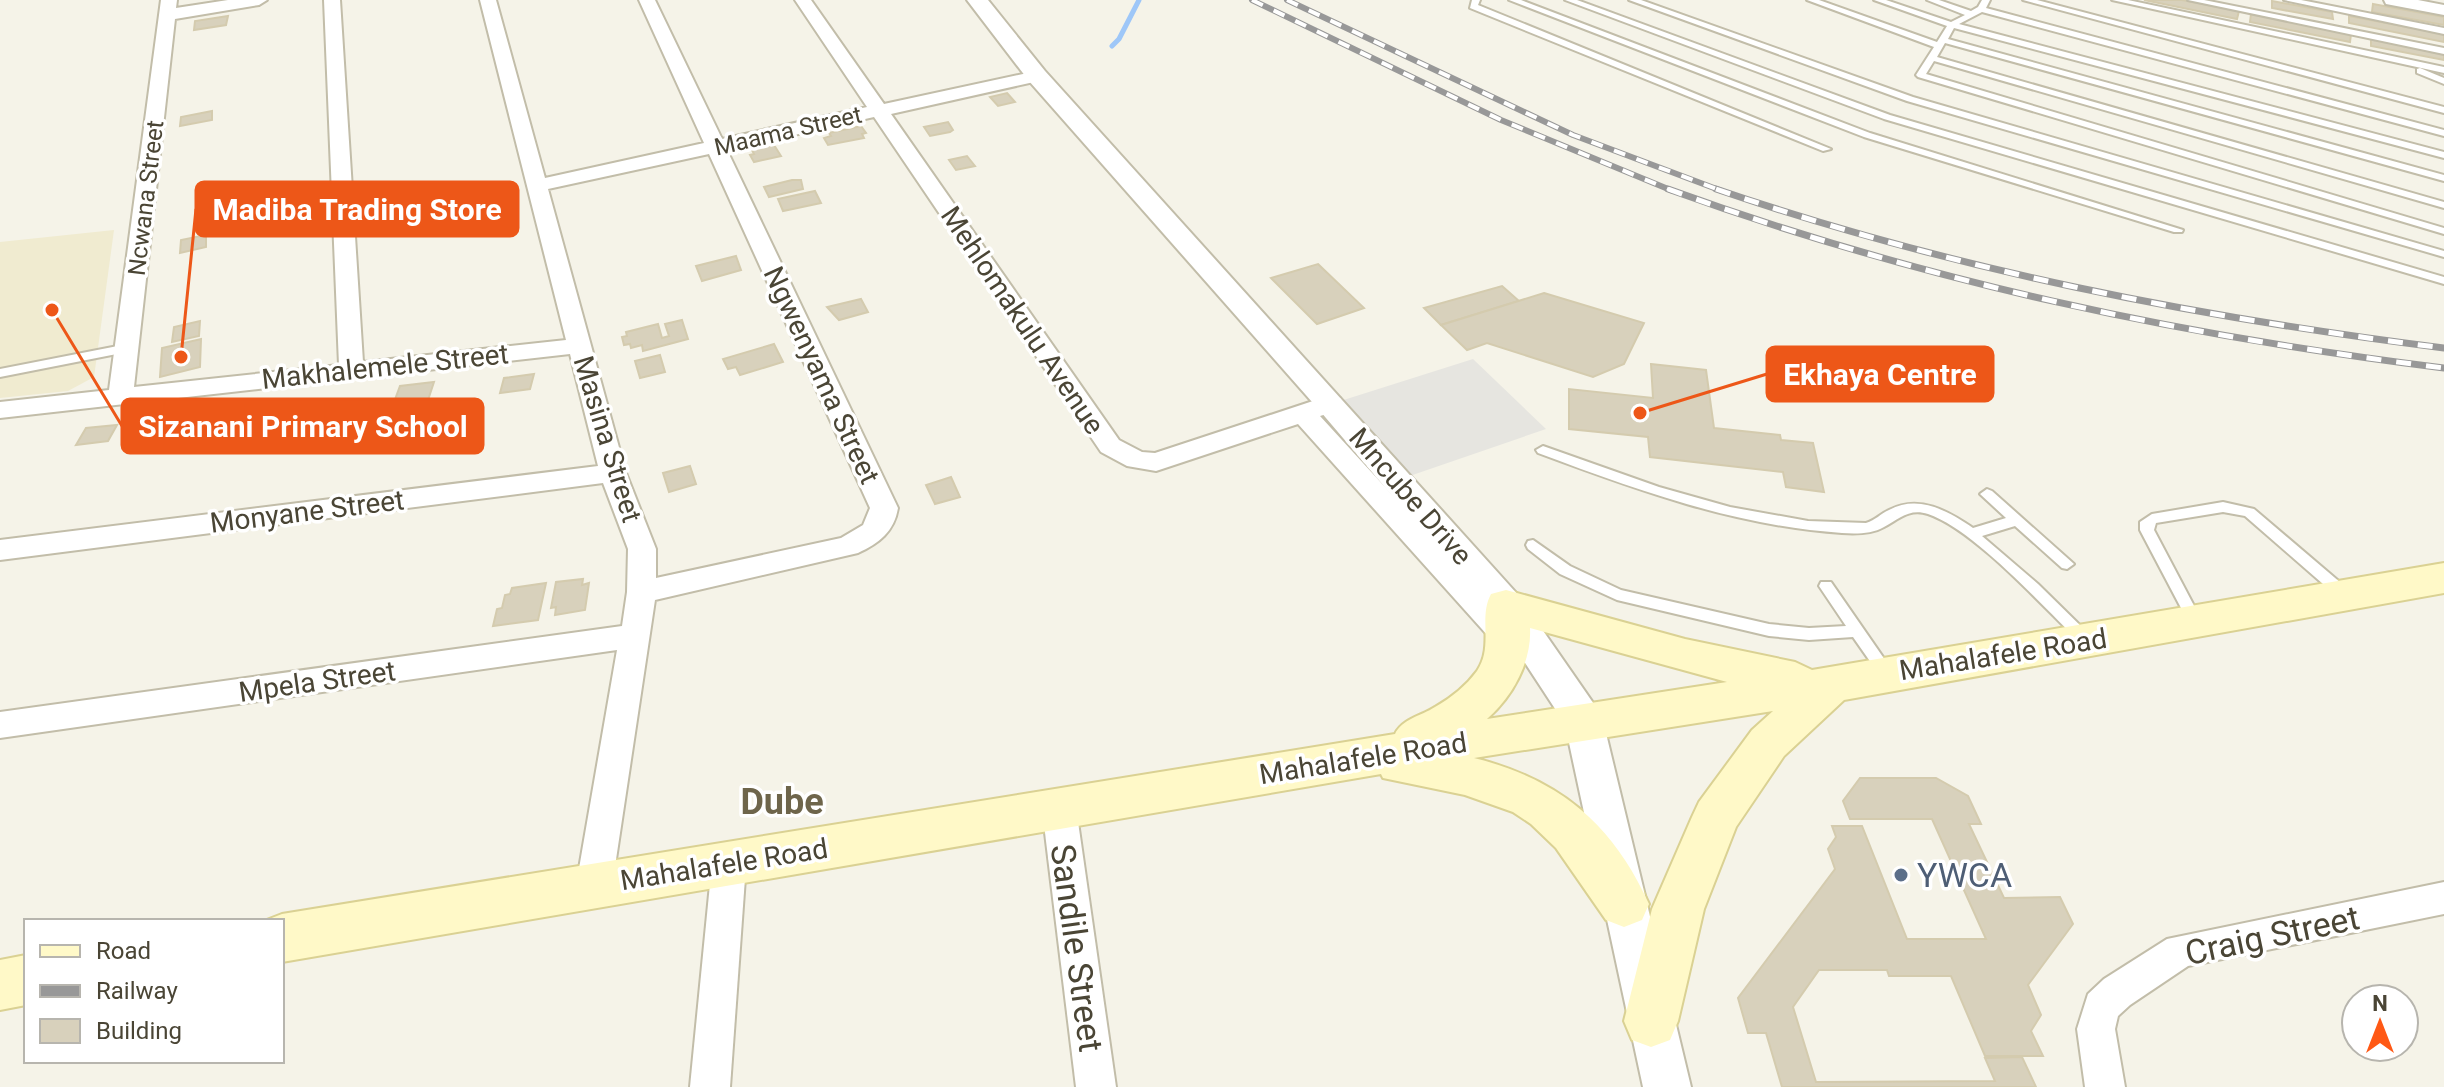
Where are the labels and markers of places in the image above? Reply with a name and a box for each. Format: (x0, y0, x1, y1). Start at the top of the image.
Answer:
callout: Madiba Trading Store (196, 182, 518, 236)
callout: Ekhaya Centre (1767, 347, 1993, 401)
callout: Sizanani Primary School (122, 399, 483, 453)
place label: YWCA (1917, 855, 2012, 895)
marker: YWCA (1892, 866, 1910, 884)

